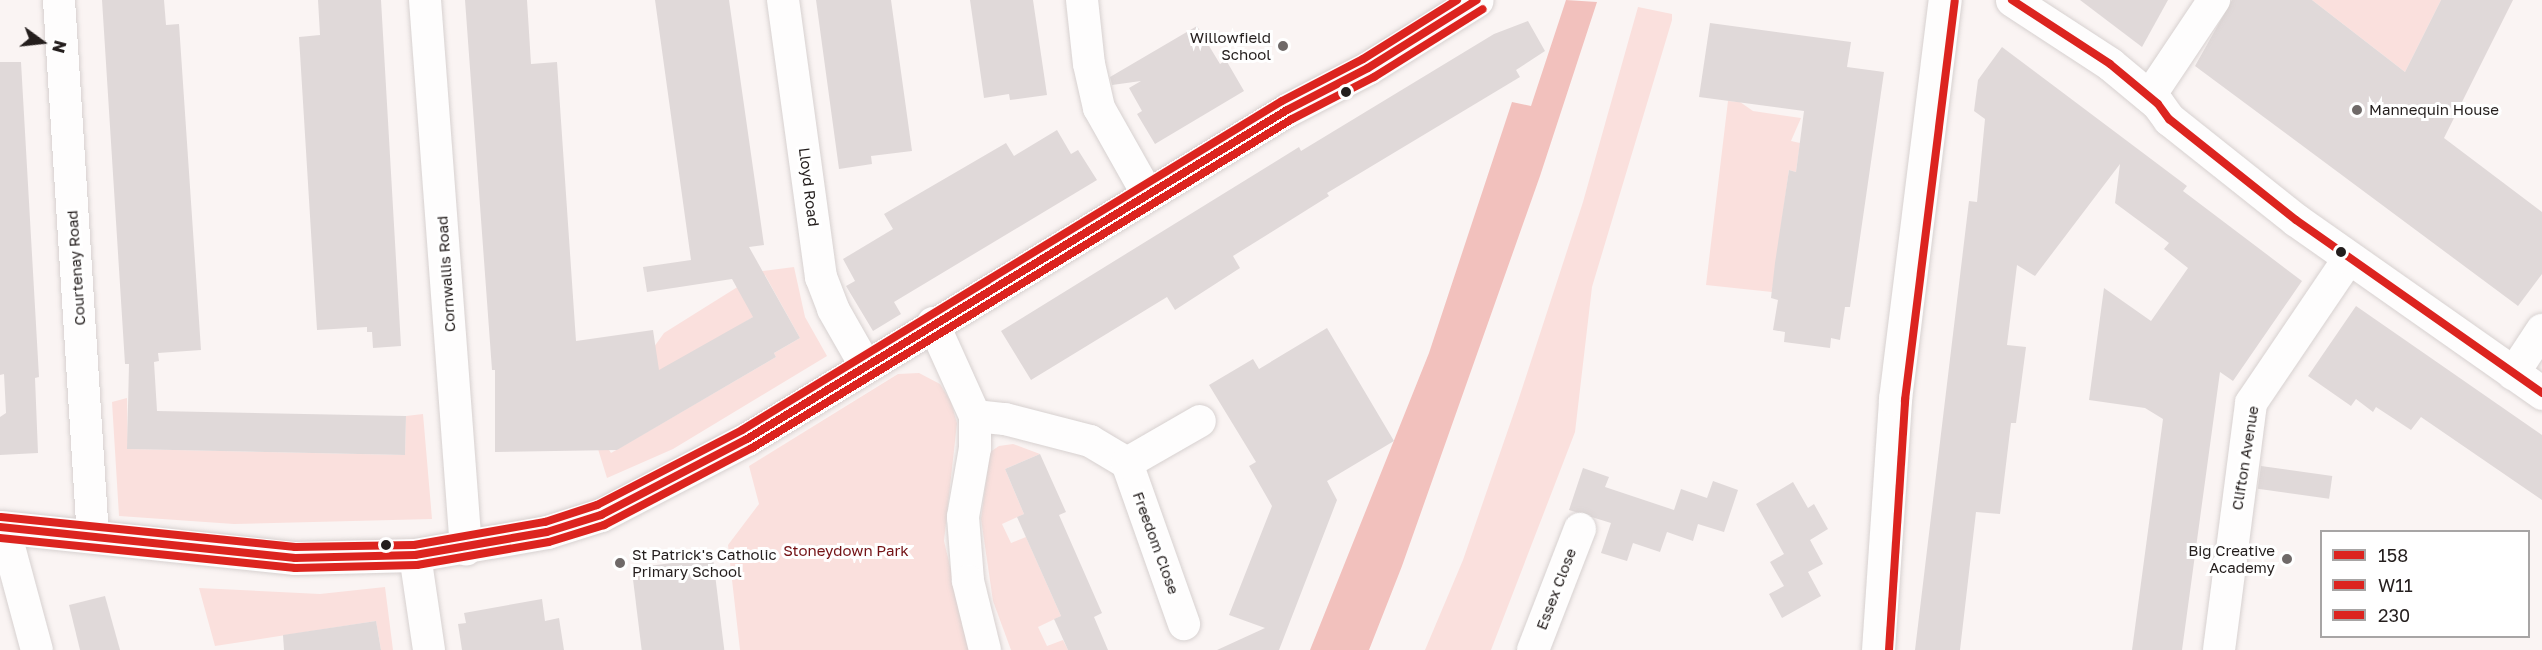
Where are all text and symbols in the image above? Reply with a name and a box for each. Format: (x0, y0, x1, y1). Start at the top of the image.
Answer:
north arrow (12, 12, 72, 72)
place label: Willowfield School (1190, 28, 1271, 63)
text: N (48, 38, 71, 55)
marker: Willowfield School (1276, 39, 1290, 53)
unlabelled marker (1340, 86, 1352, 98)
place label: Mannequin House (2369, 101, 2499, 119)
marker: Mannequin House (2350, 103, 2364, 117)
street label: Lloyd Road (795, 146, 823, 228)
street label: Courtenay Road (63, 210, 89, 326)
street label: Cornwallis Road (433, 215, 459, 333)
unlabelled marker (2335, 246, 2347, 258)
street label: Clifton Avenue (2228, 404, 2262, 512)
street label: Freedom Close (1129, 489, 1183, 597)
legend (2320, 530, 2530, 638)
unlabelled marker (380, 539, 392, 551)
place label: Big Creative Academy (2188, 541, 2275, 576)
park label: Stoneydown Park (783, 542, 909, 560)
text: 158 (2378, 544, 2408, 566)
place label: St Patrick's Catholic Primary School (632, 545, 777, 580)
street label: Essex Close (1532, 546, 1580, 632)
marker: Big Creative Academy (2280, 552, 2294, 566)
marker: St Patrick's Catholic Primary School (613, 556, 627, 570)
text: W11 (2378, 574, 2413, 596)
text: 230 (2378, 604, 2410, 626)

